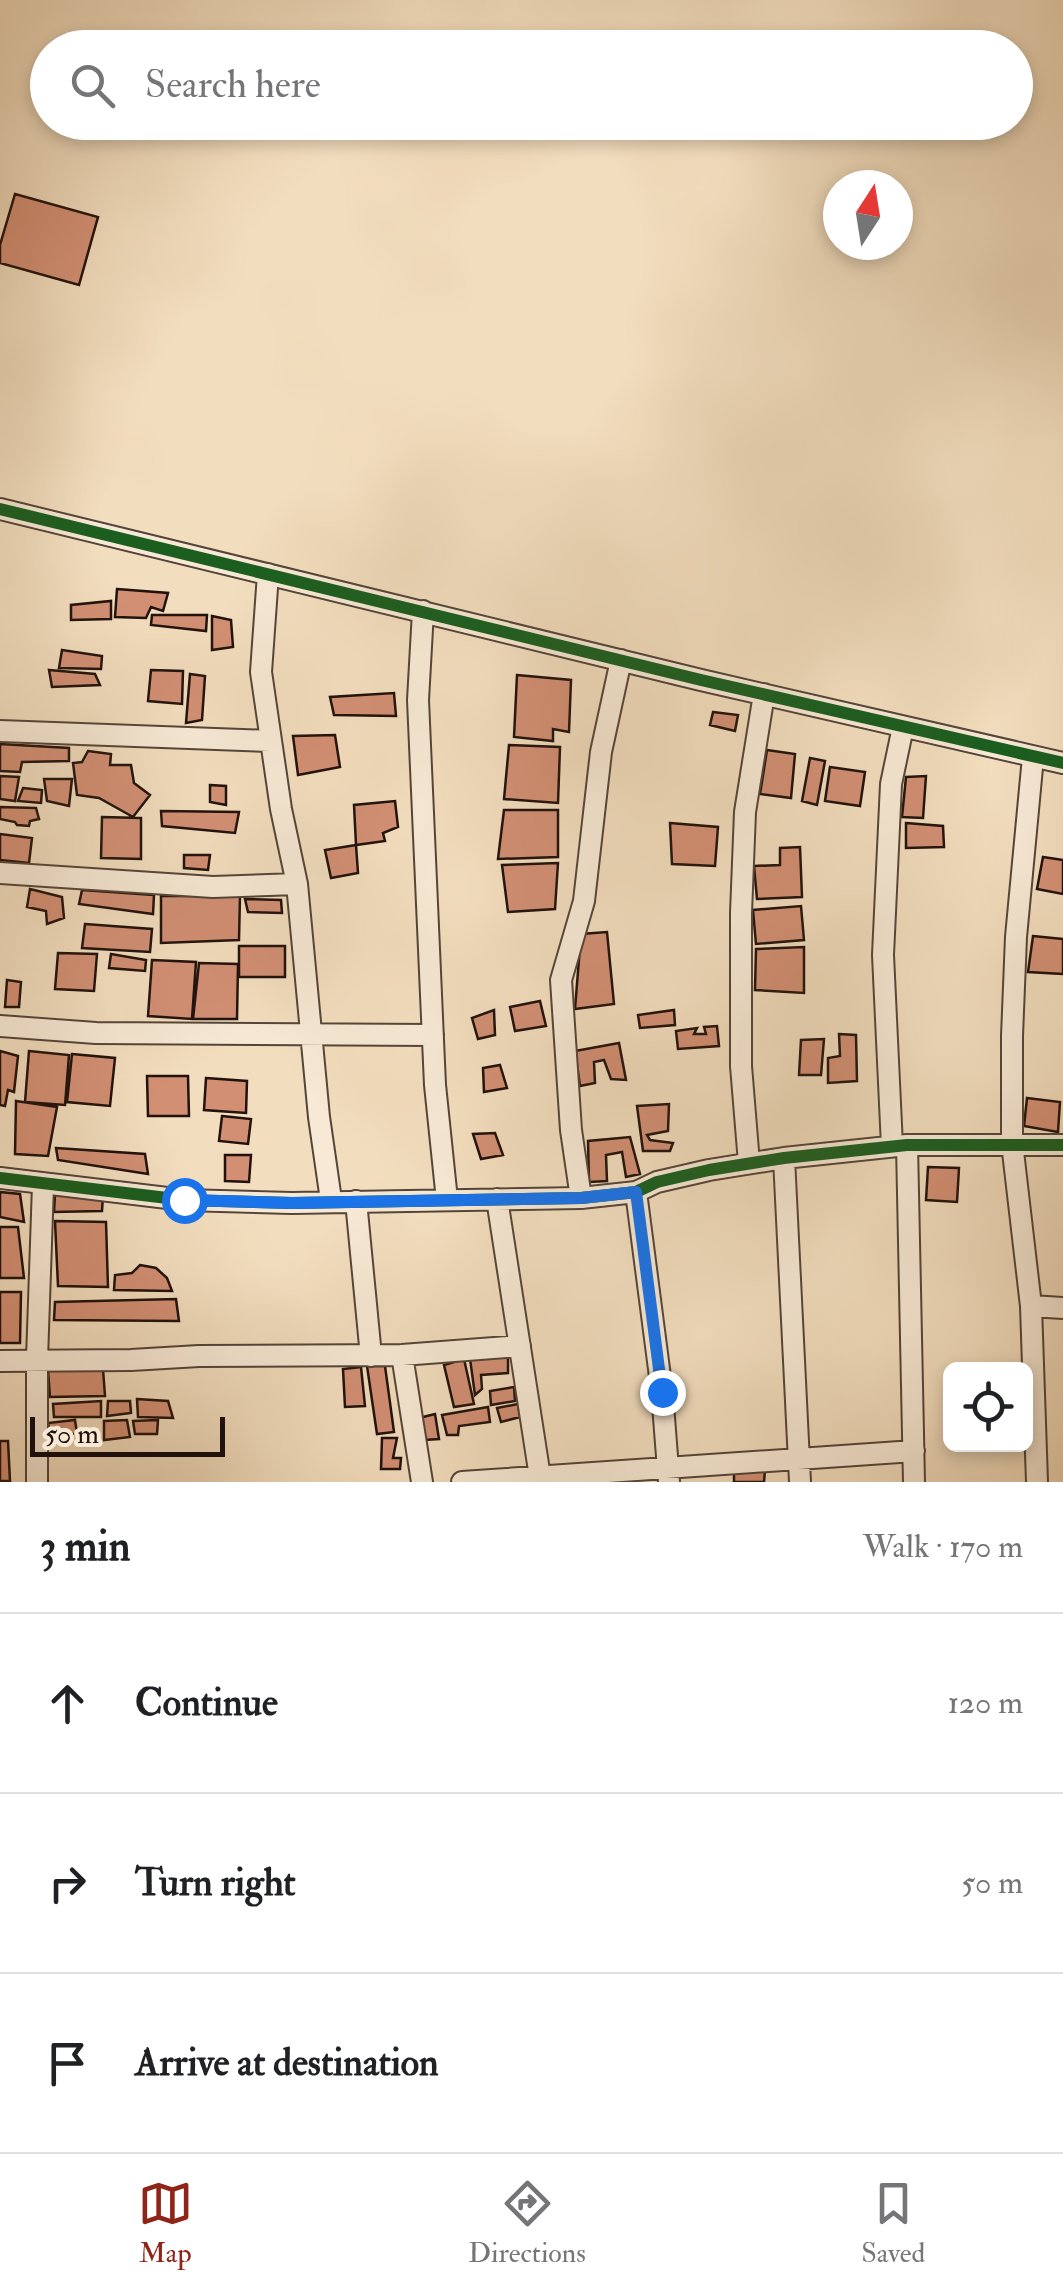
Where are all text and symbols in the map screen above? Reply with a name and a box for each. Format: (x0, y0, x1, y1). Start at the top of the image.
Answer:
search box (30, 30, 1033, 140)
icon: search (65, 58, 120, 113)
text: Search here (145, 61, 321, 109)
north arrow (823, 170, 913, 260)
route start (162, 1178, 208, 1224)
map controls (943, 1362, 1033, 1452)
button: locate (943, 1362, 1033, 1452)
route end (640, 1370, 686, 1416)
scale bar (30, 1412, 225, 1456)
text: 50 m (45, 1417, 99, 1452)
text: 3 min (40, 1521, 130, 1573)
text: Walk · 170 m (863, 1527, 1023, 1567)
icon: ahead (40, 1676, 95, 1731)
text: Continue (135, 1679, 278, 1727)
text: 120 m (947, 1683, 1023, 1723)
icon: right (40, 1856, 95, 1911)
text: Turn right (135, 1859, 296, 1907)
text: 50 m (961, 1863, 1023, 1903)
icon: arrive (40, 2036, 95, 2091)
text: Arrive at destination (135, 2039, 439, 2087)
tab: Map (138, 2176, 193, 2271)
tab: Directions (468, 2176, 586, 2271)
tab: Saved (861, 2176, 925, 2271)

